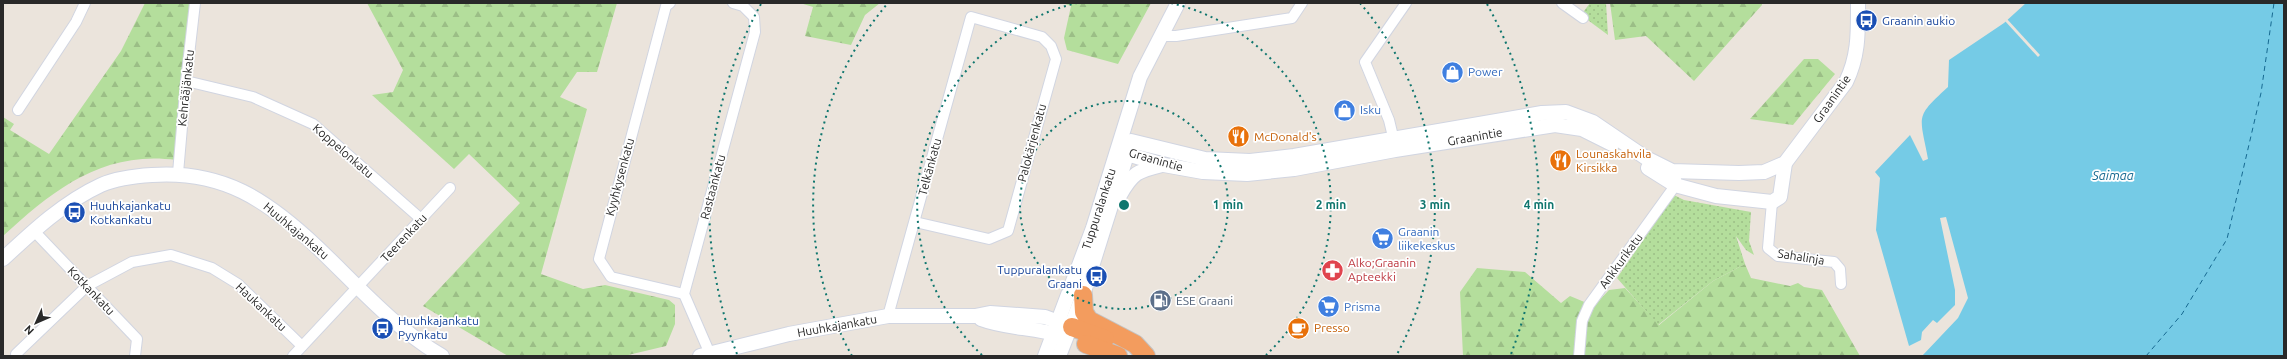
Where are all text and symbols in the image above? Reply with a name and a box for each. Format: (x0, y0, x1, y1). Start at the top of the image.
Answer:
bus stop icon: Graanin aukio (1853, 8, 1879, 34)
place label: Graanin aukio (1882, 14, 1955, 27)
street label: Kehrääjänkatu (175, 49, 196, 127)
shop icon: Power (1440, 59, 1466, 85)
place label: Power (1468, 65, 1503, 78)
street label: Graanintie (1810, 72, 1853, 125)
shop icon: Isku (1332, 97, 1358, 123)
street label: Palokärjenkatu (1015, 102, 1048, 183)
place label: Isku (1360, 103, 1381, 116)
street label: Koppelonkatu (311, 121, 376, 180)
restaurant icon: McDonald's (1226, 124, 1252, 150)
street label: Graanintie (1446, 125, 1503, 148)
place label: McDonald's (1254, 130, 1317, 143)
street label: Kyyhkysenkatu (603, 136, 636, 217)
street label: Telkänkatu (916, 137, 943, 197)
street label: Graanintie (1128, 146, 1185, 173)
place label: Lounaskahvila Kirsikka (1576, 147, 1651, 174)
restaurant icon: Lounaskahvila Kirsikka (1548, 148, 1574, 174)
street label: Rastaankatu (698, 153, 727, 221)
street label: Tuppuralankatu (1079, 167, 1118, 251)
water label: Saimaa (2091, 168, 2134, 182)
centre of rings (1117, 198, 1131, 212)
text: 1 min (1213, 198, 1243, 211)
text: 2 min (1316, 198, 1346, 211)
text: 3 min (1420, 198, 1450, 211)
text: 4 min (1524, 198, 1554, 211)
place label: Huuhkajankatu Kotkankatu (90, 199, 171, 226)
bus stop icon: Huuhkajankatu Kotkankatu (61, 200, 87, 226)
street label: Huuhkajankatu (261, 200, 331, 262)
street label: Teerenkatu (378, 211, 429, 264)
place label: Graanin liikekeskus (1398, 225, 1455, 252)
supermarket icon: Graanin liikekeskus (1370, 226, 1396, 252)
street label: Ankkurikatu (1596, 231, 1645, 291)
street label: Sahalinja (1777, 246, 1826, 267)
place label: Alko;Graanin Apteekki (1348, 256, 1416, 283)
pharmacy icon: Alko;Graanin Apteekki (1319, 257, 1345, 283)
place label: Tuppuralankatu Graani (997, 263, 1082, 290)
street label: Kotkankatu (65, 264, 117, 317)
bus stop icon: Tuppuralankatu Graani (1084, 264, 1110, 290)
street label: Haukankatu (233, 280, 289, 333)
fuel station icon: ESE Graani (1148, 288, 1174, 314)
place label: ESE Graani (1176, 294, 1233, 307)
supermarket icon: Prisma (1315, 294, 1341, 320)
place label: Prisma (1344, 300, 1380, 313)
north arrow (16, 303, 56, 343)
street label: Huuhkajankatu (796, 312, 878, 339)
place label: Huuhkajankatu Pyynkatu (398, 314, 479, 341)
bus stop icon: Huuhkajankatu Pyynkatu (369, 315, 395, 341)
cafe icon: Presso (1286, 315, 1312, 341)
place label: Presso (1314, 321, 1350, 334)
text: N (22, 323, 36, 337)

